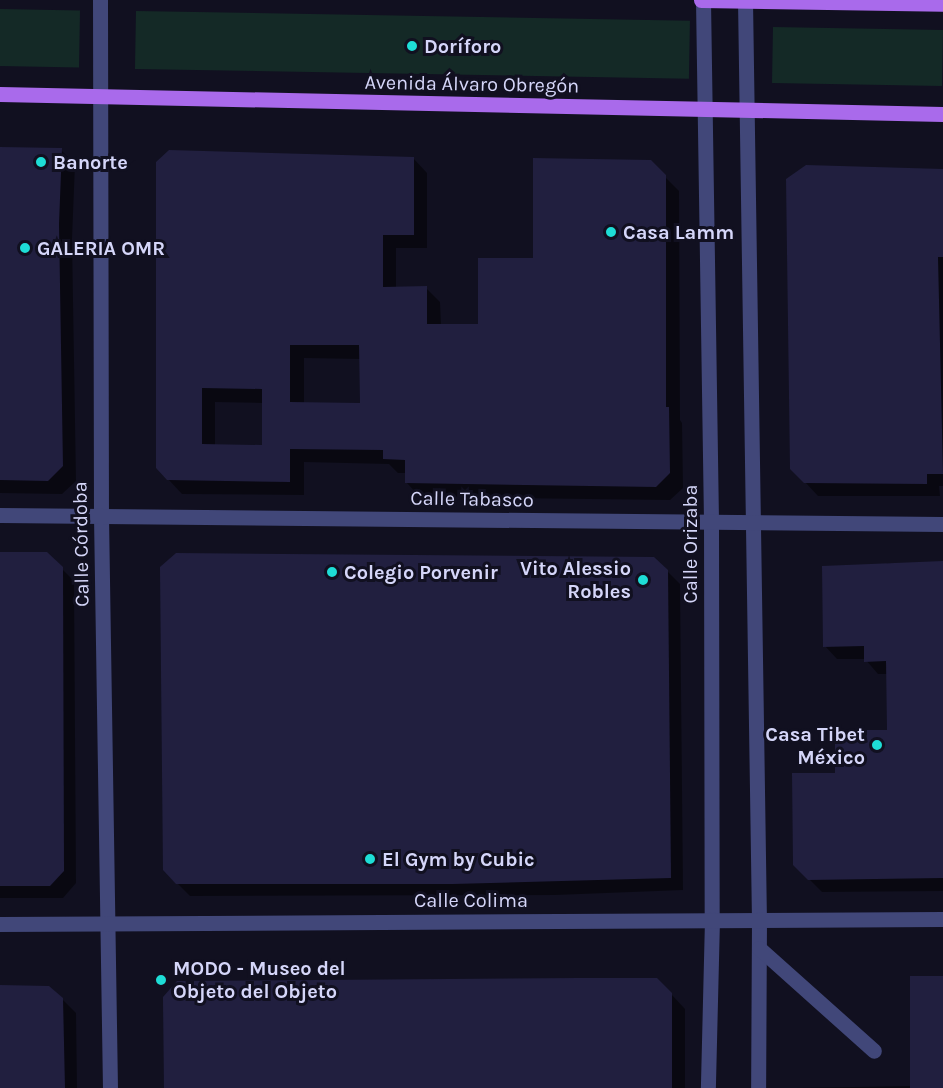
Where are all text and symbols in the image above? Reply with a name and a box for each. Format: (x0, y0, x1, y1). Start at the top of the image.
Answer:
place label: Doríforo (424, 34, 501, 58)
marker: Doríforo (405, 39, 419, 53)
street label: Avenida Álvaro Obregón (364, 70, 580, 98)
place label: Banorte (53, 150, 128, 174)
marker: Banorte (34, 155, 48, 169)
place label: Casa Lamm (623, 220, 734, 244)
marker: Casa Lamm (604, 225, 618, 239)
place label: GALERIA OMR (37, 236, 165, 260)
marker: GALERIA OMR (18, 241, 32, 255)
street label: Calle Córdoba (68, 481, 94, 607)
street label: Calle Orizaba (678, 485, 702, 603)
street label: Calle Tabasco (410, 486, 534, 512)
place label: Vito Alessio Robles (520, 556, 631, 603)
place label: Colegio Porvenir (344, 560, 498, 584)
marker: Colegio Porvenir (325, 565, 339, 579)
marker: Vito Alessio Robles (636, 573, 650, 587)
place label: Casa Tibet México (765, 722, 865, 769)
marker: Casa Tibet México (870, 738, 884, 752)
place label: El Gym by Cubic (382, 847, 535, 871)
marker: El Gym by Cubic (363, 852, 377, 866)
street label: Calle Colima (414, 888, 528, 912)
place label: MODO - Museo del Objeto del Objeto (173, 957, 346, 1004)
marker: MODO - Museo del Objeto del Objeto (154, 973, 168, 987)

